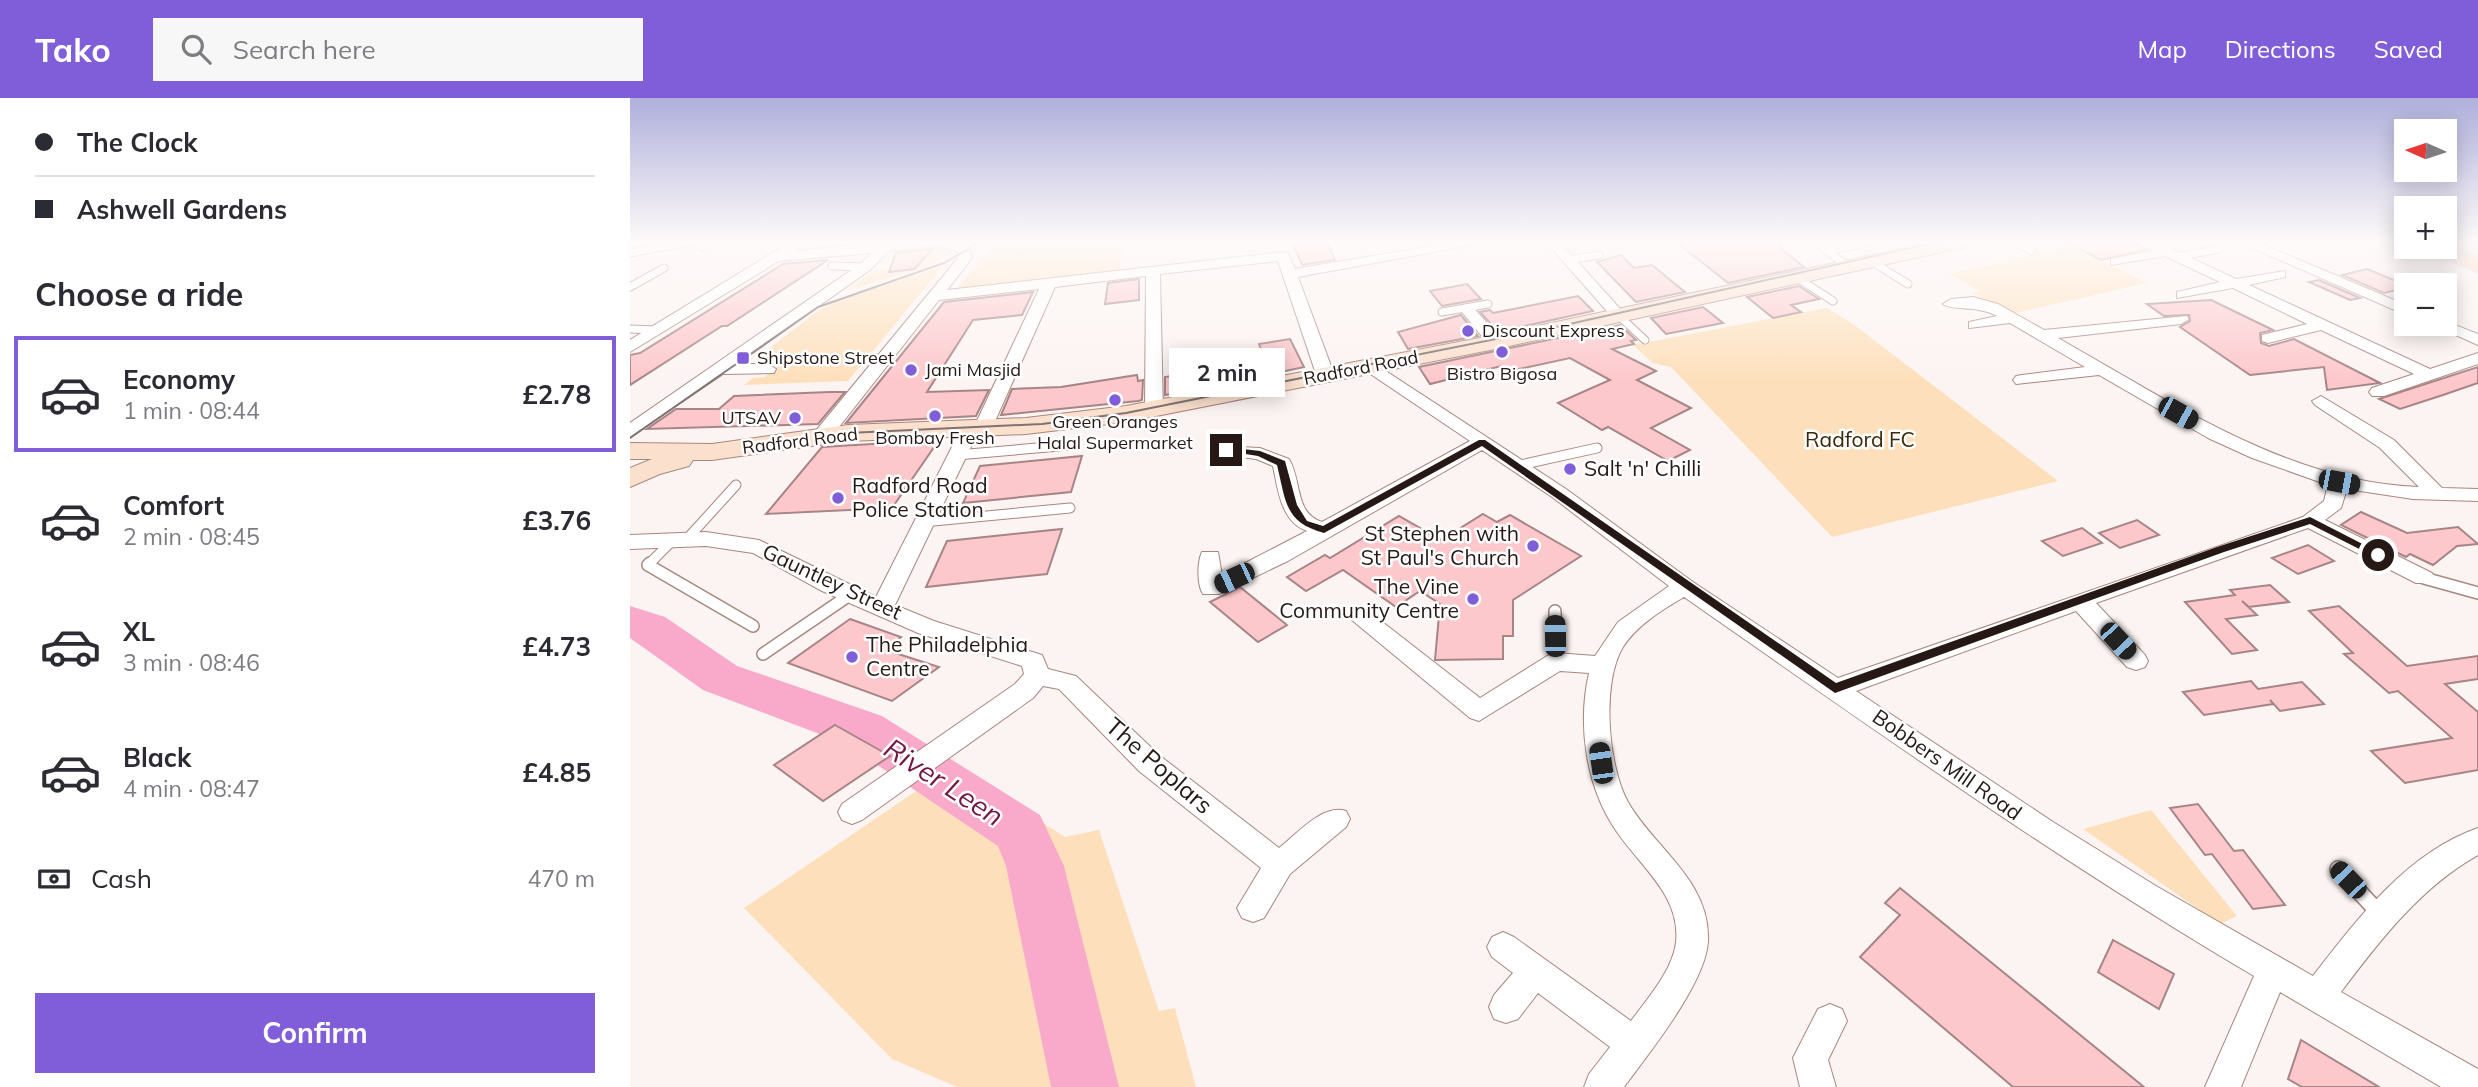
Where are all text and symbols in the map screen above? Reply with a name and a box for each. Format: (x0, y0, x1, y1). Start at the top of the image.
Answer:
search box (153, 18, 643, 81)
text: Tako (35, 29, 111, 70)
icon: search (177, 30, 215, 68)
text: Search here (233, 33, 376, 66)
text: Map (2137, 34, 2187, 64)
text: Directions (2225, 34, 2336, 64)
text: Saved (2374, 34, 2443, 64)
north arrow (2394, 119, 2457, 182)
map controls (2394, 119, 2457, 336)
text: The Clock (77, 126, 198, 159)
text: Ashwell Gardens (77, 193, 287, 226)
button: + (2394, 196, 2457, 259)
button: − (2394, 273, 2457, 336)
text: Choose a ride (35, 274, 243, 314)
place label: Discount Express (1482, 319, 1625, 342)
marker: Discount Express (1460, 323, 1476, 339)
marker: Bistro Bigosa (1494, 344, 1510, 360)
street label: Radford Road (1302, 345, 1420, 390)
place label: Shipstone Street (757, 346, 894, 369)
callout: 2 min (1168, 348, 1284, 398)
marker: Shipstone Street (735, 350, 751, 366)
place label: Jami Masjid (925, 358, 1021, 381)
text: 2 min (1197, 358, 1257, 387)
marker: Jami Masjid (903, 362, 919, 378)
place label: Bistro Bigosa (1447, 362, 1557, 385)
icon: car (39, 363, 102, 426)
text: Economy (123, 363, 235, 396)
text: £2.78 (522, 378, 591, 411)
marker: Green Oranges Halal Supermarket (1107, 392, 1123, 408)
car (2155, 394, 2202, 432)
text: 1 min · 08:44 (123, 396, 260, 425)
place label: UTSAV (721, 406, 781, 429)
marker: Bombay Fresh (927, 408, 943, 424)
marker: UTSAV (787, 410, 803, 426)
place label: Green Oranges Halal Supermarket (1037, 410, 1193, 454)
street label: Radford Road (741, 422, 859, 459)
place label: Bombay Fresh (875, 426, 995, 449)
park label: Radford FC (1805, 426, 1915, 452)
route end (1210, 434, 1242, 466)
place label: Salt 'n' Chilli (1584, 455, 1701, 481)
marker: Salt 'n' Chilli (1562, 461, 1578, 477)
car (2317, 468, 2362, 496)
place label: Radford Road Police Station (852, 472, 988, 522)
icon: car (39, 489, 102, 552)
text: Comfort (123, 489, 224, 522)
marker: Radford Road Police Station (830, 490, 846, 506)
text: £3.76 (522, 504, 591, 537)
place label: St Stephen with St Paul's Church (1361, 520, 1519, 570)
text: 2 min · 08:45 (123, 522, 260, 551)
street label: Gauntley Street (759, 537, 906, 625)
marker: St Stephen with St Paul's Church (1525, 538, 1541, 554)
route start (2362, 539, 2394, 571)
car (1211, 560, 1258, 596)
place label: The Vine Community Centre (1279, 573, 1459, 623)
marker: The Vine Community Centre (1465, 591, 1481, 607)
icon: car (39, 615, 102, 678)
text: XL (123, 615, 155, 648)
car (1545, 615, 1566, 657)
car (2096, 618, 2141, 664)
text: £4.73 (522, 630, 591, 663)
place label: The Philadelphia Centre (866, 631, 1028, 681)
text: 3 min · 08:46 (123, 648, 260, 677)
marker: The Philadelphia Centre (844, 649, 860, 665)
street label: Bobbers Mill Road (1868, 703, 2027, 825)
street label: The Poplars (1100, 711, 1219, 820)
water label: River Leen (878, 730, 1011, 833)
icon: car (39, 741, 102, 804)
text: Black (123, 741, 191, 774)
car (1588, 741, 1615, 785)
text: £4.85 (522, 756, 591, 789)
text: 4 min · 08:47 (123, 774, 260, 803)
car (2326, 858, 2371, 902)
icon: cash (35, 860, 73, 898)
text: Cash (91, 862, 152, 895)
text: 470 m (527, 864, 595, 893)
button: Confirm (35, 993, 595, 1073)

